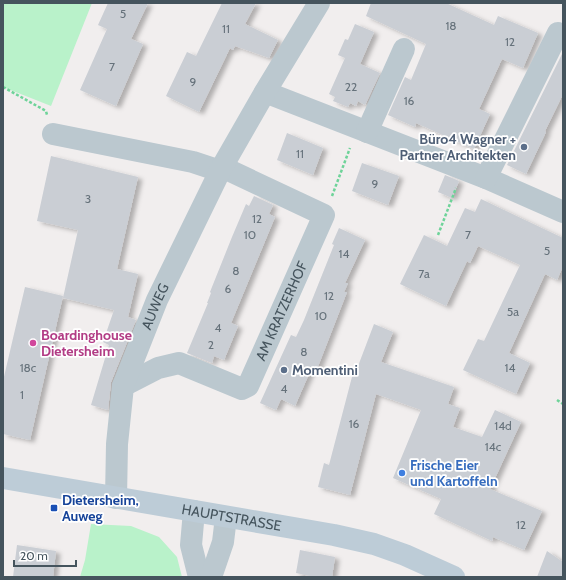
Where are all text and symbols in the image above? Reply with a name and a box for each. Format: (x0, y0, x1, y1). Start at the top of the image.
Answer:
house number: 5 (120, 6, 126, 21)
house number: 18 (445, 18, 457, 33)
house number: 11 (222, 21, 230, 36)
house number: 12 (505, 34, 515, 49)
house number: 7 (109, 59, 115, 74)
house number: 9 (190, 74, 197, 89)
house number: 22 (345, 79, 357, 94)
house number: 16 (404, 93, 415, 108)
place label: Büro4 Wagner + Partner Architekten (399, 130, 516, 164)
marker: Büro4 Wagner + Partner Architekten (519, 142, 529, 152)
house number: 11 (296, 146, 304, 161)
house number: 9 (372, 176, 379, 191)
house number: 3 (85, 191, 91, 206)
house number: 12 (252, 211, 262, 226)
house number: 10 (244, 227, 256, 242)
house number: 7 (465, 227, 471, 242)
house number: 5 (544, 243, 550, 258)
house number: 14 (339, 246, 349, 261)
street label: AM KRATZERHOF (251, 258, 312, 363)
house number: 8 (232, 263, 240, 278)
house number: 7a (418, 266, 430, 281)
street label: AUWEG (137, 280, 173, 332)
house number: 6 (225, 281, 232, 296)
house number: 12 (324, 288, 334, 303)
house number: 5a (507, 304, 519, 319)
house number: 10 (315, 308, 327, 323)
house number: 4 (215, 320, 222, 335)
place label: Boardinghouse Dietersheim (41, 326, 132, 360)
house number: 2 (208, 337, 214, 352)
marker: Boardinghouse Dietersheim (28, 338, 38, 348)
house number: 8 (300, 344, 308, 359)
house number: 18c (20, 360, 37, 375)
house number: 14 (505, 360, 515, 375)
place label: Momentini (292, 361, 358, 379)
marker: Momentini (279, 365, 289, 375)
house number: 4 (281, 381, 288, 396)
house number: 1 (20, 387, 24, 402)
house number: 16 (349, 416, 360, 431)
house number: 14d (494, 418, 512, 433)
house number: 14c (485, 439, 502, 454)
place label: Frische Eier und Kartoffeln (410, 456, 498, 490)
marker: Frische Eier und Kartoffeln (397, 468, 407, 478)
place label: Dietersheim, Auweg (62, 491, 139, 525)
street label: HAUPTSTRASSE (180, 500, 283, 535)
marker: Dietersheim, Auweg (49, 503, 59, 513)
house number: 12 (516, 517, 526, 532)
scale bar (14, 542, 76, 568)
text: 20 m (20, 548, 48, 563)

